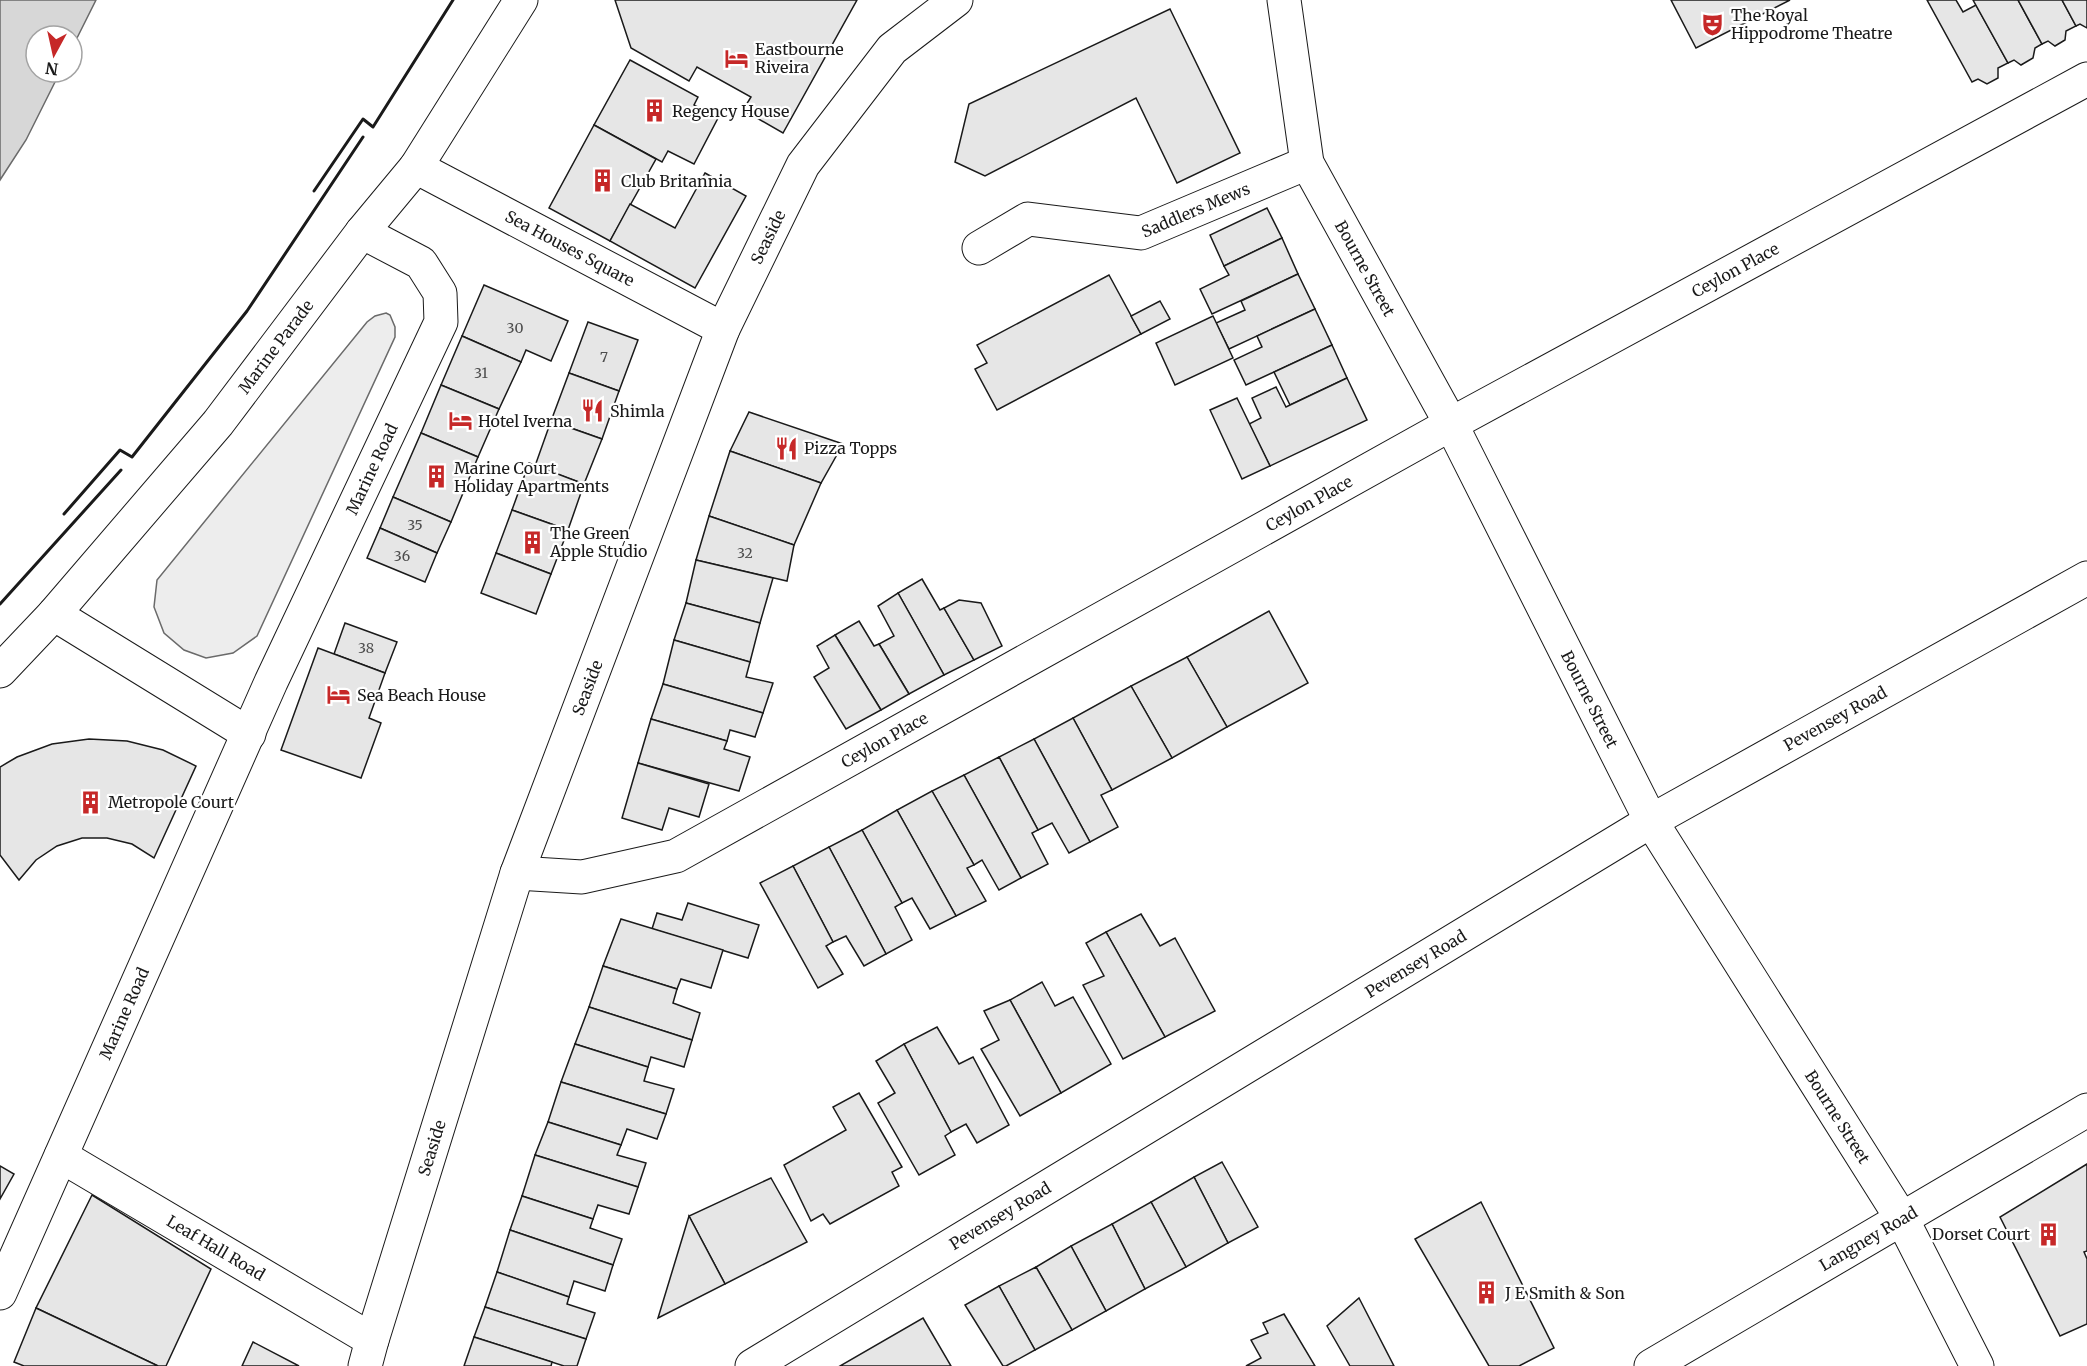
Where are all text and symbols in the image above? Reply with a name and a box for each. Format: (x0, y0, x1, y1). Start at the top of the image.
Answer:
place label: The Royal Hippodrome Theatre (1731, 5, 1892, 43)
theatre icon: The Royal Hippodrome Theatre (1700, 11, 1726, 37)
north arrow (24, 24, 84, 84)
place label: Eastbourne Riveira (755, 39, 844, 77)
hotel icon: Eastbourne Riveira (724, 45, 750, 71)
text: N (44, 58, 60, 80)
building icon: Regency House (641, 98, 667, 124)
place label: Regency House (672, 101, 789, 121)
building icon: Club Britannia (590, 168, 616, 194)
place label: Club Britannia (621, 171, 733, 191)
street label: Saddlers Mews (1138, 178, 1253, 242)
street label: Sea Houses Square (502, 206, 638, 291)
street label: Seaside (746, 207, 790, 267)
street label: Bourne Street (1331, 217, 1400, 320)
street label: Ceylon Place (1688, 238, 1782, 302)
street label: Marine Parade (234, 296, 317, 397)
house number: 30 (507, 319, 523, 337)
house number: 7 (600, 348, 608, 366)
house number: 31 (474, 364, 488, 382)
restaurant icon: Shimla (579, 398, 605, 424)
place label: Shimla (610, 401, 665, 421)
hotel icon: Hotel Iverna (447, 408, 473, 434)
place label: Hotel Iverna (478, 411, 573, 431)
street label: Marine Road (342, 420, 402, 518)
restaurant icon: Pizza Topps (773, 435, 799, 461)
place label: Pizza Topps (804, 438, 897, 458)
place label: Marine Court Holiday Apartments (454, 458, 609, 496)
building icon: Marine Court Holiday Apartments (423, 464, 449, 490)
street label: Ceylon Place (1262, 471, 1356, 535)
house number: 35 (407, 516, 423, 534)
place label: The Green Apple Studio (549, 523, 647, 561)
building icon: The Green Apple Studio (519, 529, 545, 555)
house number: 32 (737, 544, 753, 562)
house number: 36 (394, 547, 410, 565)
house number: 38 (358, 639, 374, 657)
street label: Bourne Street (1557, 647, 1623, 752)
street label: Seaside (568, 657, 607, 718)
hotel icon: Sea Beach House (326, 682, 352, 708)
street label: Pevensey Road (1780, 682, 1890, 755)
place label: Sea Beach House (357, 685, 486, 705)
street label: Ceylon Place (837, 708, 931, 772)
building icon: Metropole Court (77, 789, 103, 815)
place label: Metropole Court (108, 792, 235, 812)
street label: Pevensey Road (1361, 925, 1470, 1002)
street label: Marine Road (95, 964, 153, 1062)
street label: Bourne Street (1801, 1067, 1875, 1168)
street label: Seaside (414, 1117, 450, 1178)
street label: Pevensey Road (946, 1177, 1055, 1254)
street label: Langney Road (1816, 1202, 1921, 1275)
street label: Leaf Hall Road (163, 1211, 269, 1285)
building icon: Dorset Court (2035, 1221, 2061, 1247)
place label: Dorset Court (1932, 1224, 2031, 1244)
building icon: J E Smith & Son (1474, 1280, 1500, 1306)
place label: J E Smith & Son (1504, 1283, 1625, 1303)

